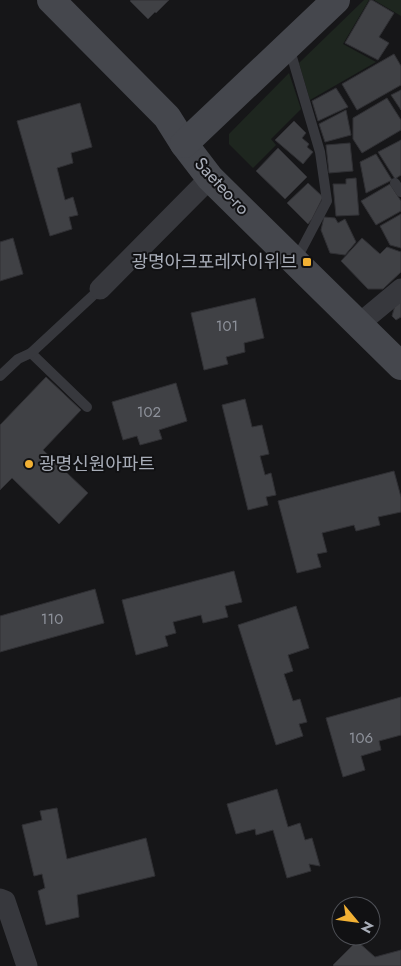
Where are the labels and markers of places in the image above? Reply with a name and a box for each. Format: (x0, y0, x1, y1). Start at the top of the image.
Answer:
place label: 광명아크포레자이위브 (131, 249, 297, 275)
marker: 광명아크포레자이위브 (301, 256, 313, 268)
place label: 광명신원아파트 (39, 451, 155, 477)
marker: 광명신원아파트 (23, 458, 35, 470)

